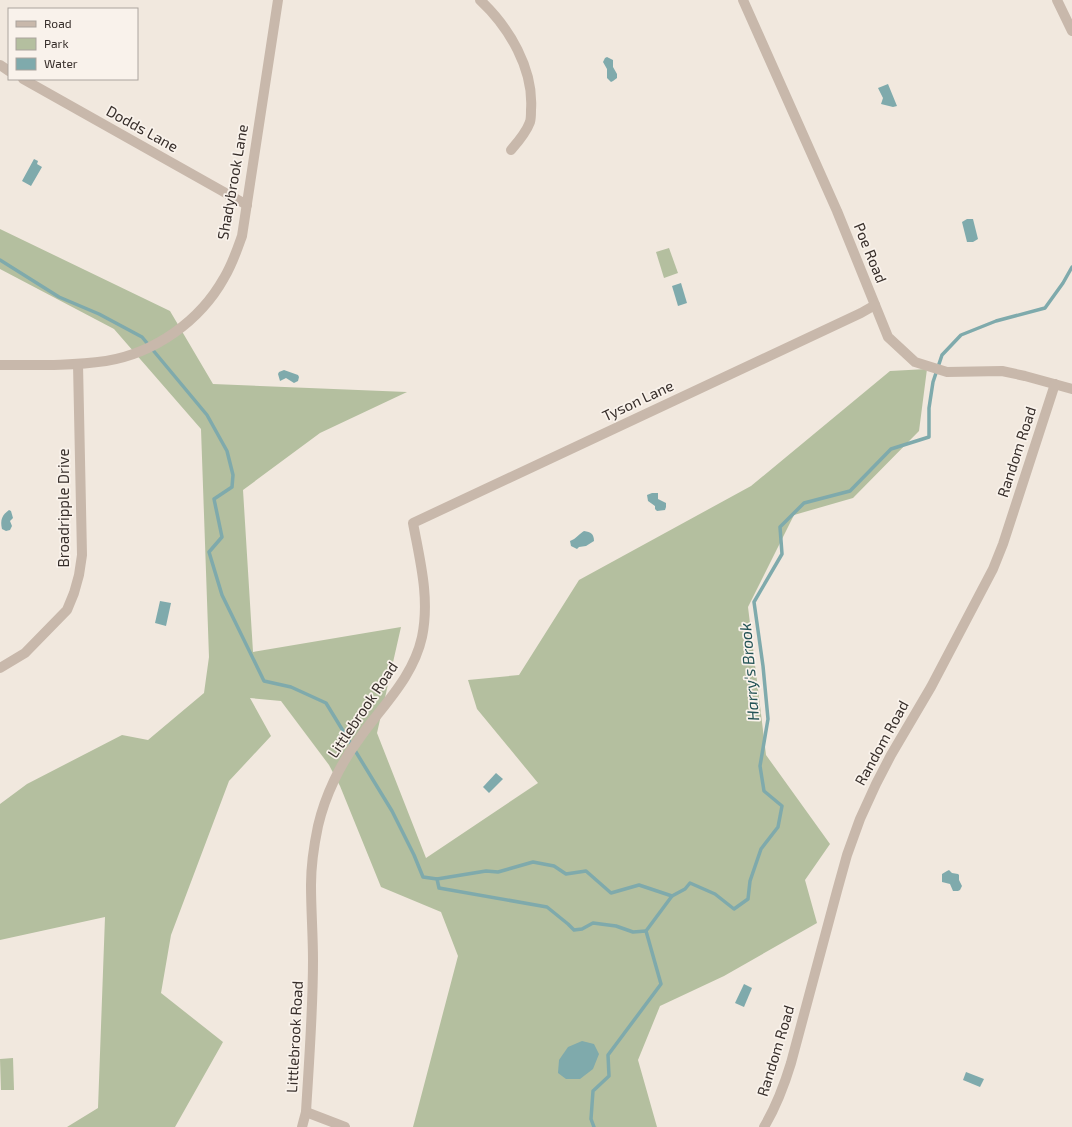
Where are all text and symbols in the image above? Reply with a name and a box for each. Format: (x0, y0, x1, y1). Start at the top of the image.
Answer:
legend (8, 8, 138, 80)
text: Road (44, 16, 72, 30)
text: Park (44, 36, 69, 50)
text: Water (44, 56, 78, 70)
street label: Dodds Lane (103, 101, 182, 155)
street label: Shadybrook Lane (213, 123, 251, 241)
street label: Poe Road (851, 220, 891, 285)
street label: Tyson Lane (599, 376, 676, 424)
street label: Random Road (993, 404, 1039, 499)
street label: Broadripple Drive (54, 448, 72, 568)
water label: Harry's Brook (735, 622, 763, 722)
street label: Littlebrook Road (323, 658, 401, 761)
street label: Random Road (850, 697, 912, 788)
street label: Littlebrook Road (282, 980, 306, 1093)
street label: Random Road (753, 1003, 797, 1098)

